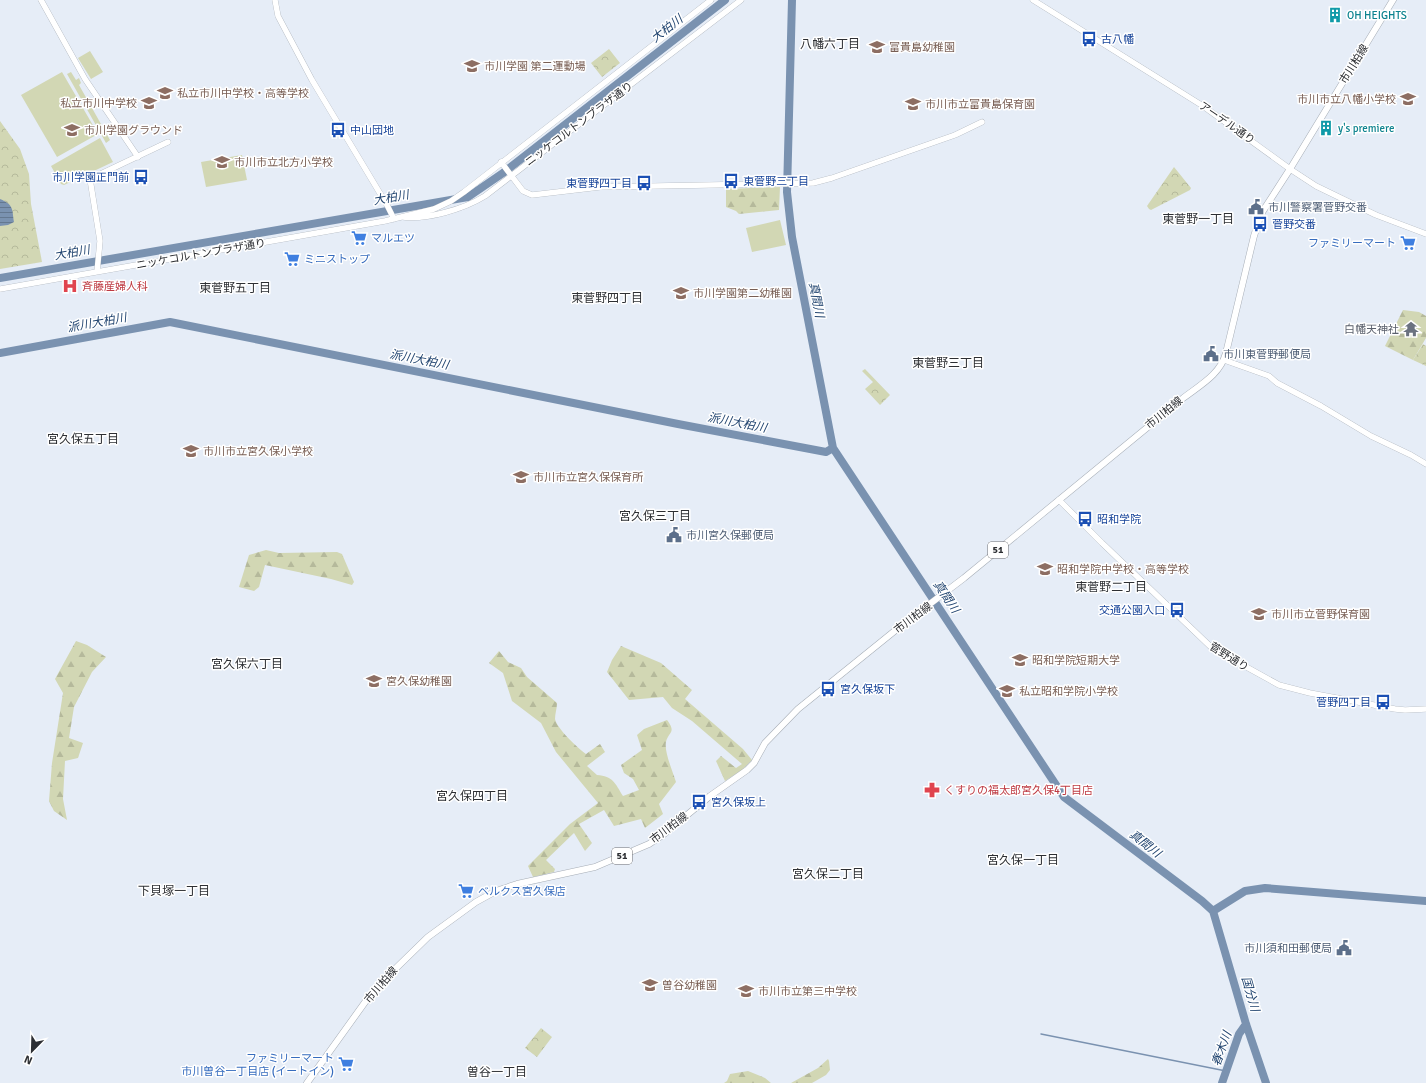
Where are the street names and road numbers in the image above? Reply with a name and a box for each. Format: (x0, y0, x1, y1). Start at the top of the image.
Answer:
street label: 市川柏線 (1337, 42, 1371, 86)
street label: ニッケコルトンプラザ通り (523, 79, 635, 169)
street label: アーデル通り (1197, 99, 1257, 147)
street label: ニッケコルトンプラザ通り (135, 236, 267, 272)
street label: 市川柏線 (1143, 394, 1185, 432)
road number: 51 (988, 542, 1008, 558)
street label: 市川柏線 (892, 600, 934, 636)
street label: 菅野通り (1207, 640, 1251, 674)
street label: 市川柏線 (648, 810, 690, 846)
road number: 51 (612, 848, 632, 864)
street label: 市川柏線 (362, 964, 400, 1006)

